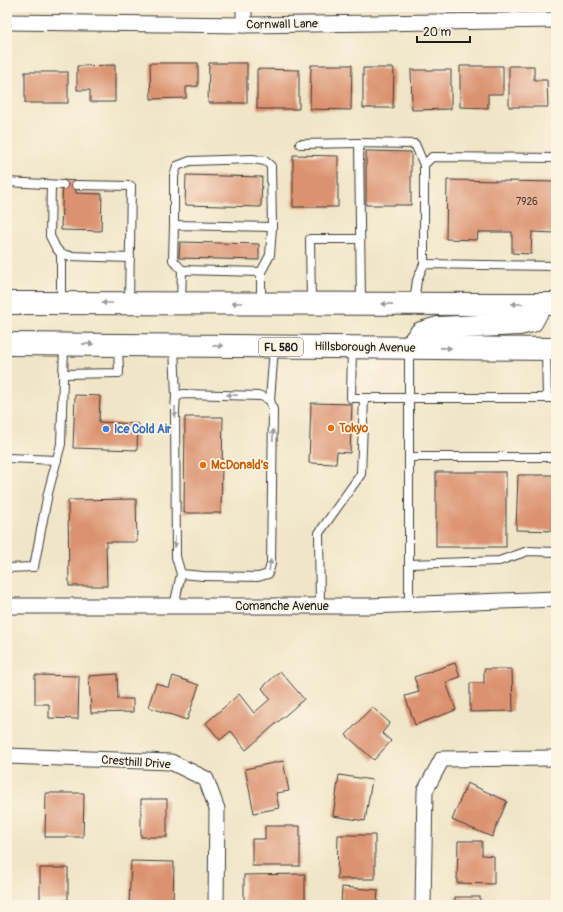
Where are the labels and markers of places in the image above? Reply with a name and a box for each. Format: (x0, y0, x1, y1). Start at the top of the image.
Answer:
place label: Tokyo (338, 421, 369, 436)
place label: Ice Cold Air (114, 422, 172, 437)
marker: Tokyo (326, 423, 336, 433)
marker: Ice Cold Air (101, 424, 111, 434)
place label: McDonald's (211, 458, 269, 473)
marker: McDonald's (198, 460, 208, 470)

